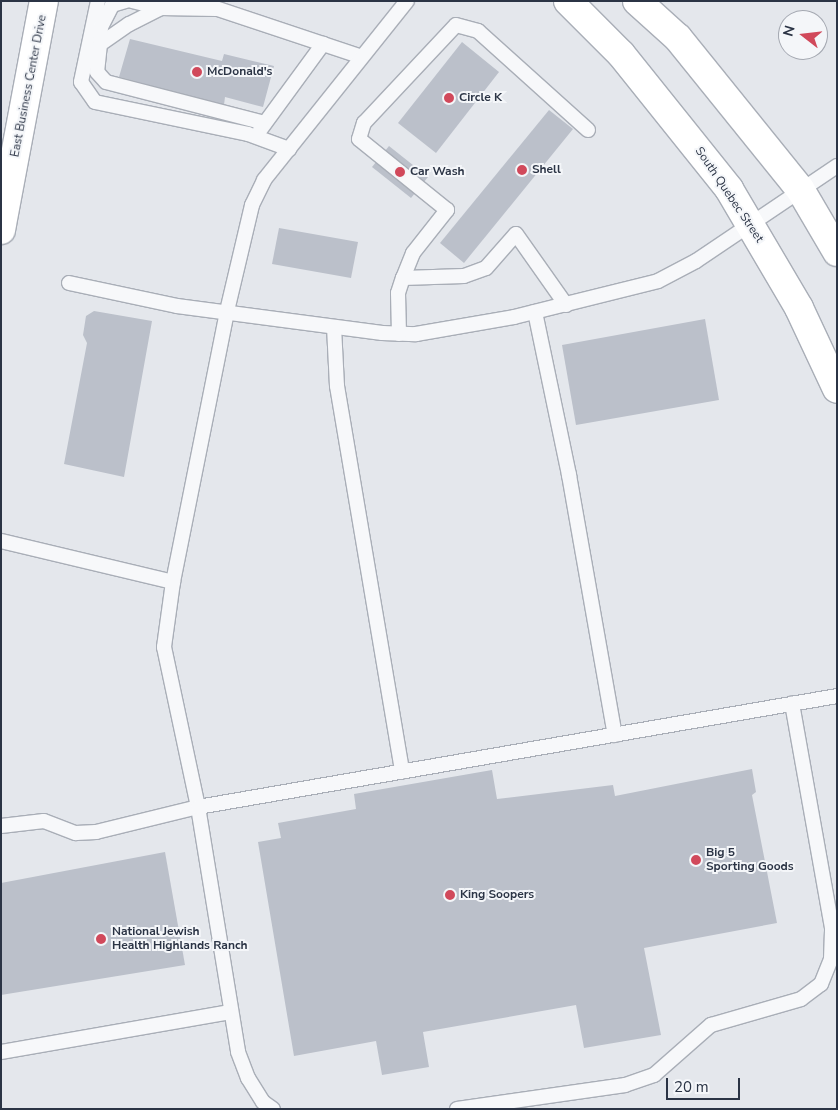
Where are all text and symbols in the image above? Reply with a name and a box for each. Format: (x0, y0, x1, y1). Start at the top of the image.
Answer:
north arrow (778, 10, 828, 60)
street label: East Business Center Drive (8, 14, 50, 158)
text: N (778, 23, 800, 39)
place label: McDonald's (207, 65, 272, 79)
marker: McDonald's (191, 66, 203, 78)
place label: Circle K (459, 91, 502, 105)
marker: Circle K (443, 92, 455, 104)
street label: South Quebec Street (692, 145, 766, 245)
place label: Shell (532, 163, 561, 177)
marker: Shell (516, 164, 528, 176)
place label: Car Wash (410, 165, 465, 179)
marker: Car Wash (394, 166, 406, 178)
place label: Big 5 Sporting Goods (706, 846, 794, 874)
marker: Big 5 Sporting Goods (690, 854, 702, 866)
place label: King Soopers (460, 888, 534, 902)
marker: King Soopers (444, 889, 456, 901)
place label: National Jewish Health Highlands Ranch (112, 925, 248, 953)
marker: National Jewish Health Highlands Ranch (94, 932, 108, 946)
scale bar (668, 1068, 742, 1100)
text: 20 m (674, 1077, 709, 1097)

